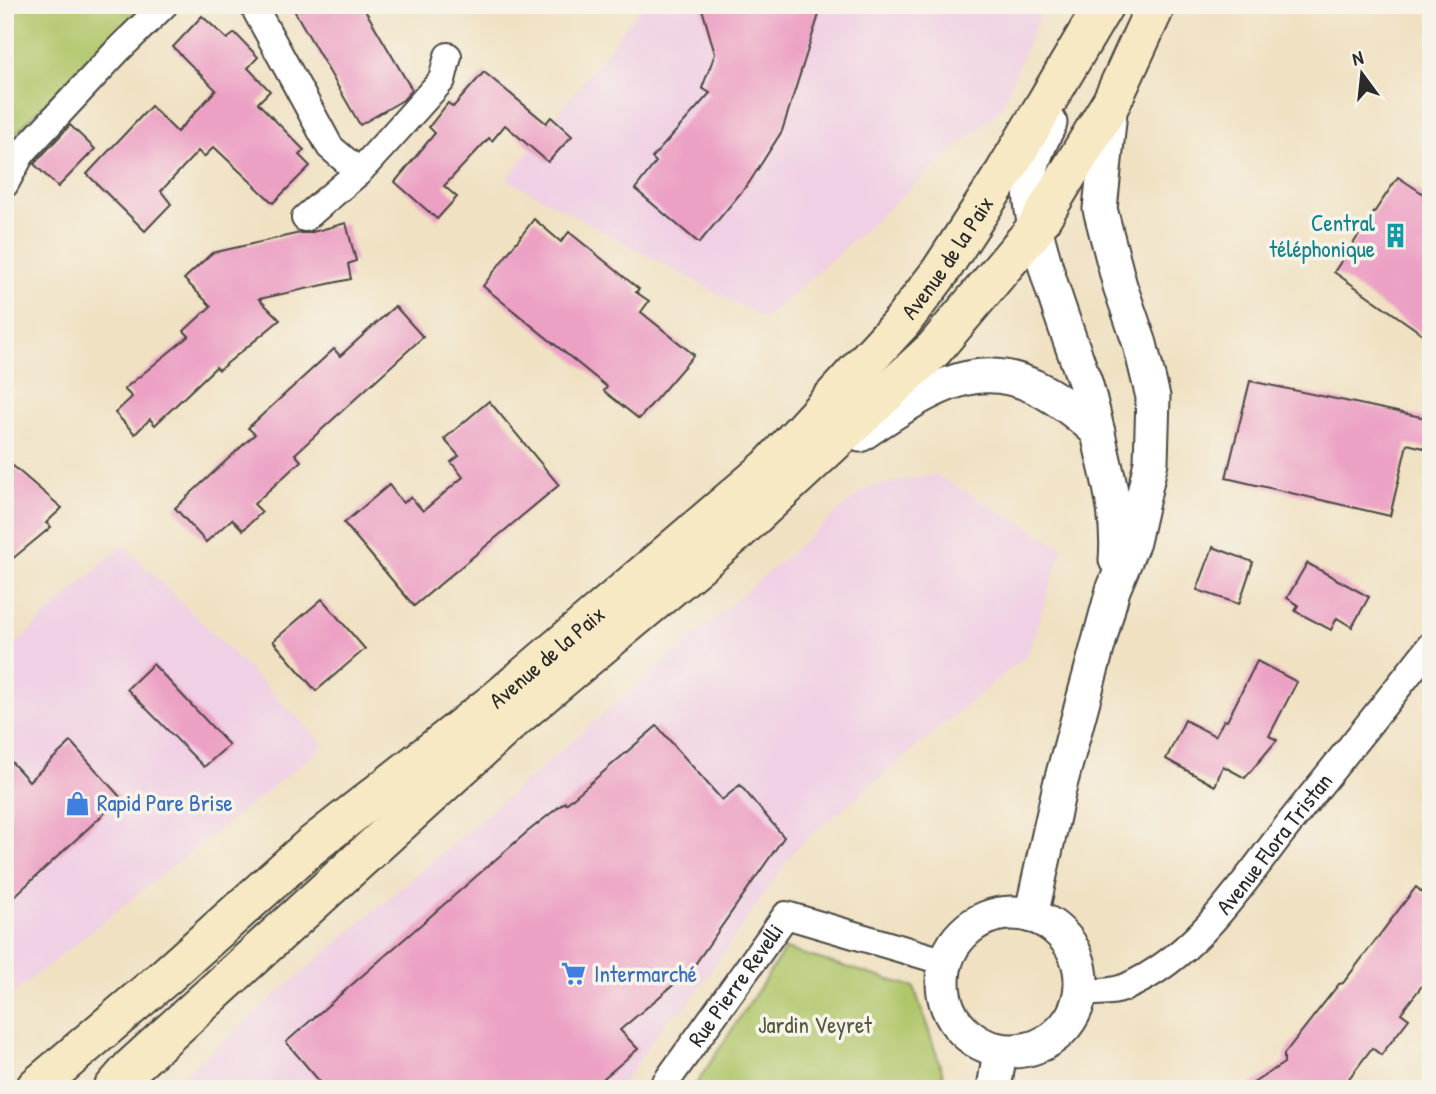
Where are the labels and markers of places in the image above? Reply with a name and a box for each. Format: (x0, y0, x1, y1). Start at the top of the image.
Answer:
place label: Central téléphonique (1269, 207, 1376, 264)
building icon: Central téléphonique (1381, 222, 1409, 250)
place label: Rapid Pare Brise (97, 787, 233, 818)
shop icon: Rapid Pare Brise (63, 789, 91, 817)
place label: Intermarché (594, 958, 697, 989)
supermarket icon: Intermarché (560, 960, 588, 988)

